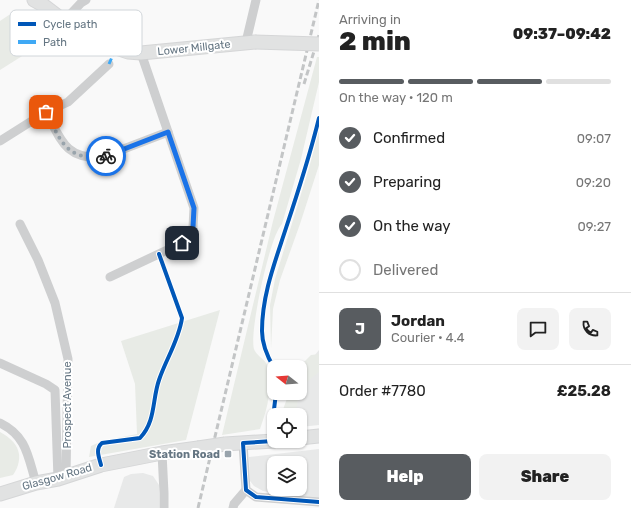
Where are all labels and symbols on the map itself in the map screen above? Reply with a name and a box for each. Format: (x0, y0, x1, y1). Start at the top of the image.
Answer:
legend (10, 10, 142, 56)
text: Cycle path (43, 18, 97, 31)
text: Path (43, 36, 67, 49)
street label: Lower Millgate (157, 38, 231, 58)
pin (29, 95, 63, 129)
courier (86, 136, 126, 176)
pin (165, 226, 199, 260)
north arrow (267, 360, 307, 400)
street label: Prospect Avenue (61, 361, 74, 449)
place label: Station Road (149, 448, 220, 461)
marker: Station Road (223, 449, 233, 459)
street label: Glasgow Road (21, 461, 93, 493)

